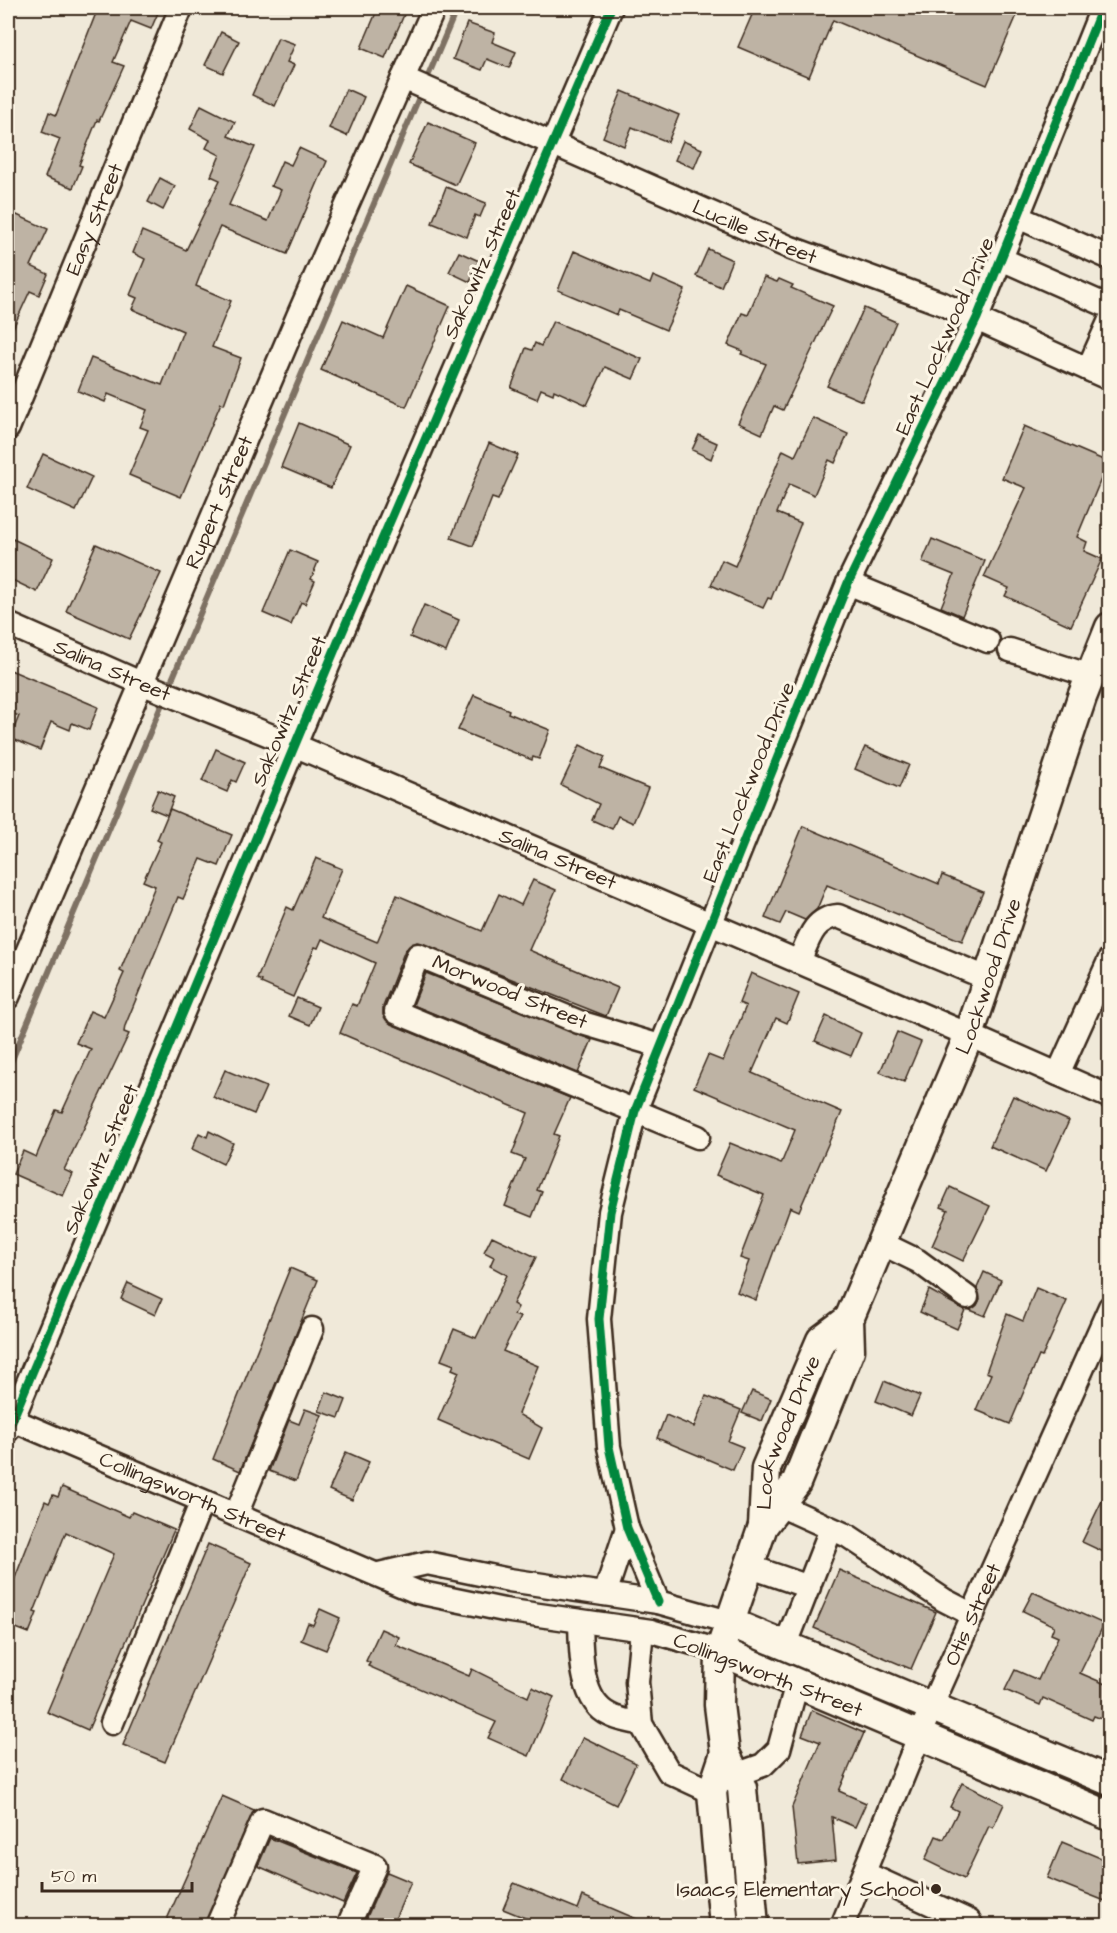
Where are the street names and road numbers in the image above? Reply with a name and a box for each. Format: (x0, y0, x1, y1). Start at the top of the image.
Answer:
street label: Easy Street (58, 158, 130, 279)
street label: Sakowitz Street (436, 184, 528, 344)
street label: Lucille Street (688, 192, 822, 271)
street label: East Lockwood Drive (888, 233, 1002, 439)
street label: Rupert Street (178, 431, 260, 573)
street label: Sakowitz Street (244, 631, 334, 791)
street label: Salina Street (49, 632, 176, 708)
street label: East Lockwood Drive (696, 678, 802, 886)
street label: Salina Street (495, 820, 622, 897)
street label: Lockwood Drive (948, 894, 1028, 1059)
street label: Morwood Street (428, 948, 593, 1037)
street label: Sakowitz Street (56, 1079, 146, 1239)
street label: Lockwood Drive (749, 1351, 827, 1510)
street label: Collingsworth Street (95, 1444, 292, 1550)
street label: Otis Street (937, 1558, 1008, 1670)
street label: Collingsworth Street (668, 1625, 867, 1727)

